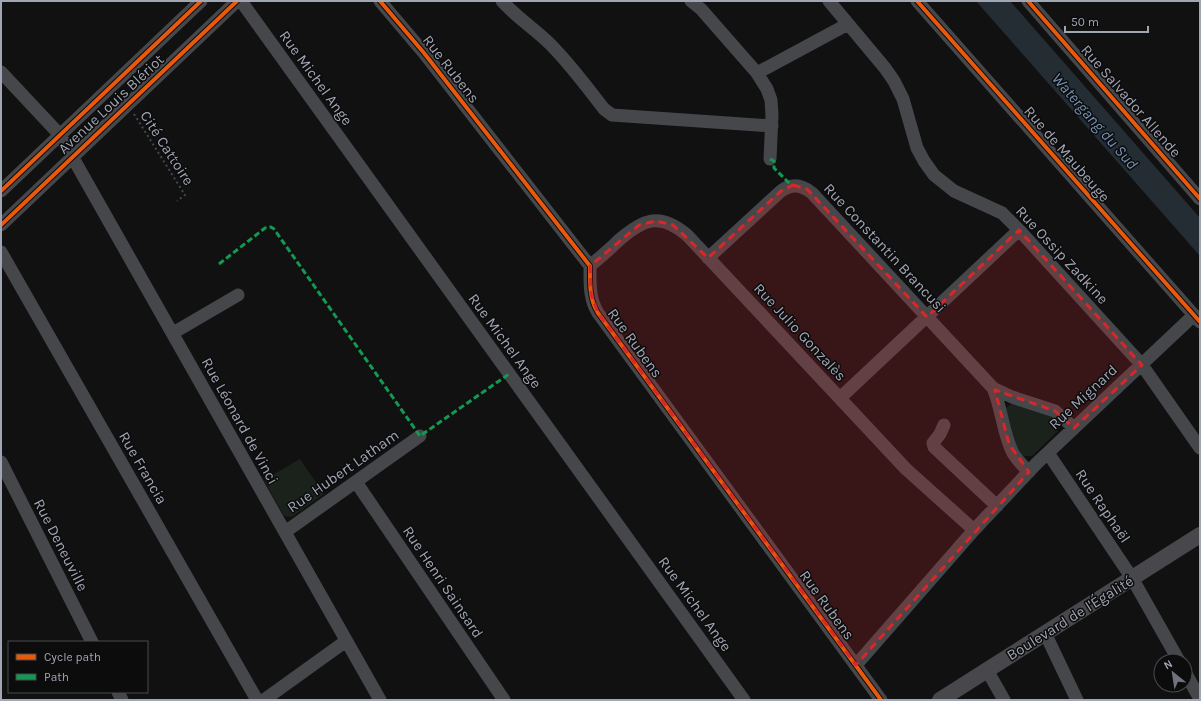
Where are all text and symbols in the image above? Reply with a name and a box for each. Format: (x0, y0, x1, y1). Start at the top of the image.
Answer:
scale bar (1065, 8, 1148, 34)
text: 50 m (1071, 15, 1099, 29)
street label: Rue Michel Ange (276, 27, 356, 129)
street label: Rue Rubens (419, 31, 483, 107)
street label: Rue Salvador Allende (1077, 41, 1185, 161)
street label: Avenue Louis Blériot (54, 50, 168, 158)
water label: Watergang du Sud (1048, 69, 1142, 173)
street label: Rue de Maubeuge (1020, 102, 1114, 206)
street label: Cité Cattoire (136, 107, 198, 189)
street label: Rue Constantin Brancusi (820, 179, 950, 317)
street label: Rue Ossip Zadkine (1012, 202, 1112, 308)
street label: Rue Julio Gonzalès (750, 279, 850, 385)
street label: Rue Michel Ange (465, 290, 545, 392)
street label: Rue Rubens (604, 305, 666, 381)
street label: Rue Léonard de Vinci (198, 355, 282, 487)
street label: Rue Mignard (1045, 361, 1121, 433)
street label: Rue Hubert Latham (284, 426, 402, 516)
street label: Rue Francia (115, 429, 171, 507)
street label: Rue Raphaël (1072, 466, 1134, 546)
street label: Rue Deneuville (30, 496, 92, 594)
street label: Rue Henri Sainsard (399, 523, 487, 641)
street label: Rue Michel Ange (655, 553, 735, 655)
street label: Rue Rubens (796, 567, 858, 643)
street label: Boulevard de l'Égalité (1003, 572, 1137, 664)
legend (8, 641, 148, 693)
text: Cycle path (44, 650, 101, 664)
north arrow (1153, 653, 1193, 693)
text: N (1162, 657, 1175, 672)
text: Path (44, 670, 69, 684)

